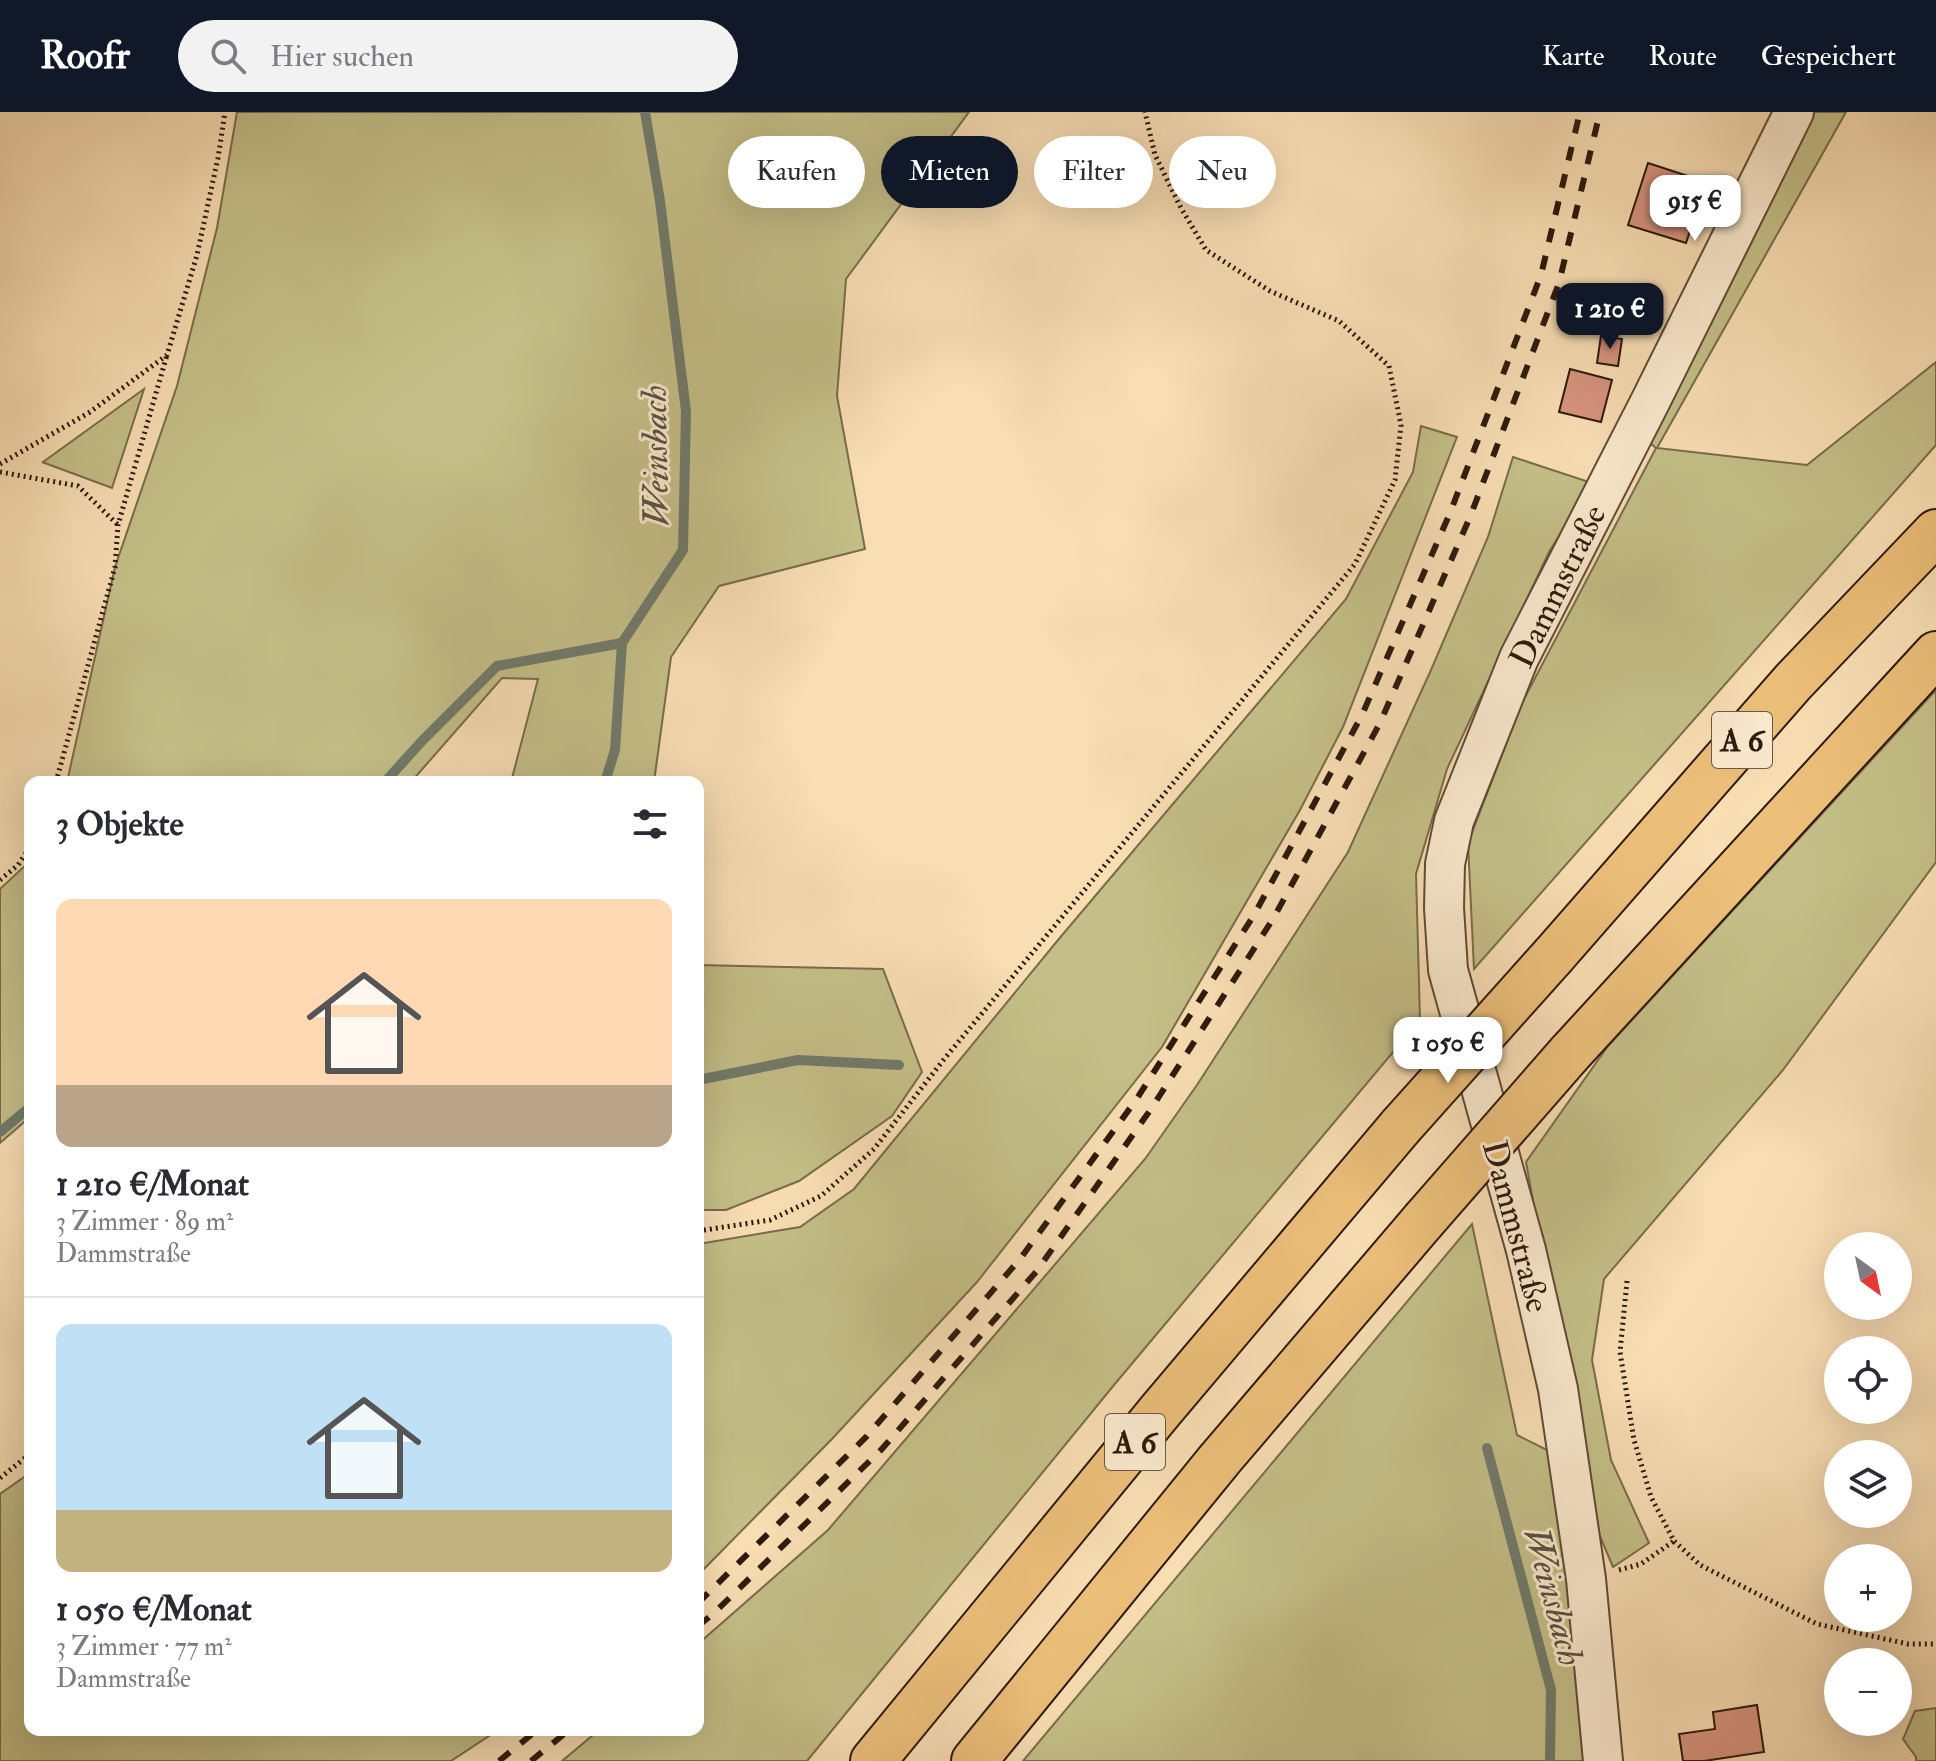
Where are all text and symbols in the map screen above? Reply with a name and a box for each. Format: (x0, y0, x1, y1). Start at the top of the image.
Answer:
search box (178, 20, 738, 92)
text: Roofr (40, 32, 130, 80)
icon: search (206, 34, 250, 78)
text: Hier suchen (270, 38, 414, 75)
text: Karte (1542, 39, 1604, 74)
text: Route (1648, 39, 1717, 74)
text: Gespeichert (1761, 39, 1896, 74)
chip: Kaufen (728, 136, 865, 208)
chip: Mieten (881, 136, 1018, 208)
chip: Filter (1034, 136, 1153, 208)
chip: Neu (1169, 136, 1276, 208)
pin: 915 € (1639, 175, 1751, 243)
text: 915 € (1668, 185, 1722, 217)
pin: 1 210 € (1536, 283, 1684, 351)
text: 1 210 € (1574, 293, 1646, 325)
water label: Weinsbach (632, 385, 679, 527)
street label: Dammstraße (1500, 498, 1616, 675)
road number: A 6 (1712, 712, 1772, 768)
icon: filters (628, 802, 672, 846)
text: 3 Objekte (56, 803, 184, 846)
icon: home (292, 951, 436, 1095)
pin: 1 050 € (1374, 1017, 1522, 1085)
text: 1 050 € (1411, 1027, 1485, 1059)
street label: Dammstraße (1472, 1136, 1559, 1317)
text: 1 210 €/Monat (56, 1163, 249, 1206)
text: 3 Zimmer · 89 m² (56, 1206, 233, 1238)
north arrow (1824, 1232, 1912, 1320)
map controls (1824, 1232, 1912, 1736)
text: Dammstraße (56, 1238, 191, 1270)
button: locate (1824, 1336, 1912, 1424)
icon: home (292, 1376, 436, 1520)
road number: A 6 (1105, 1414, 1165, 1470)
button: layers (1824, 1440, 1912, 1528)
water label: Weinsbach (1513, 1522, 1594, 1671)
button: + (1824, 1544, 1912, 1632)
text: 1 050 €/Monat (56, 1588, 252, 1631)
text: 3 Zimmer · 77 m² (56, 1631, 232, 1663)
button: − (1824, 1648, 1912, 1736)
text: Dammstraße (56, 1663, 191, 1695)

